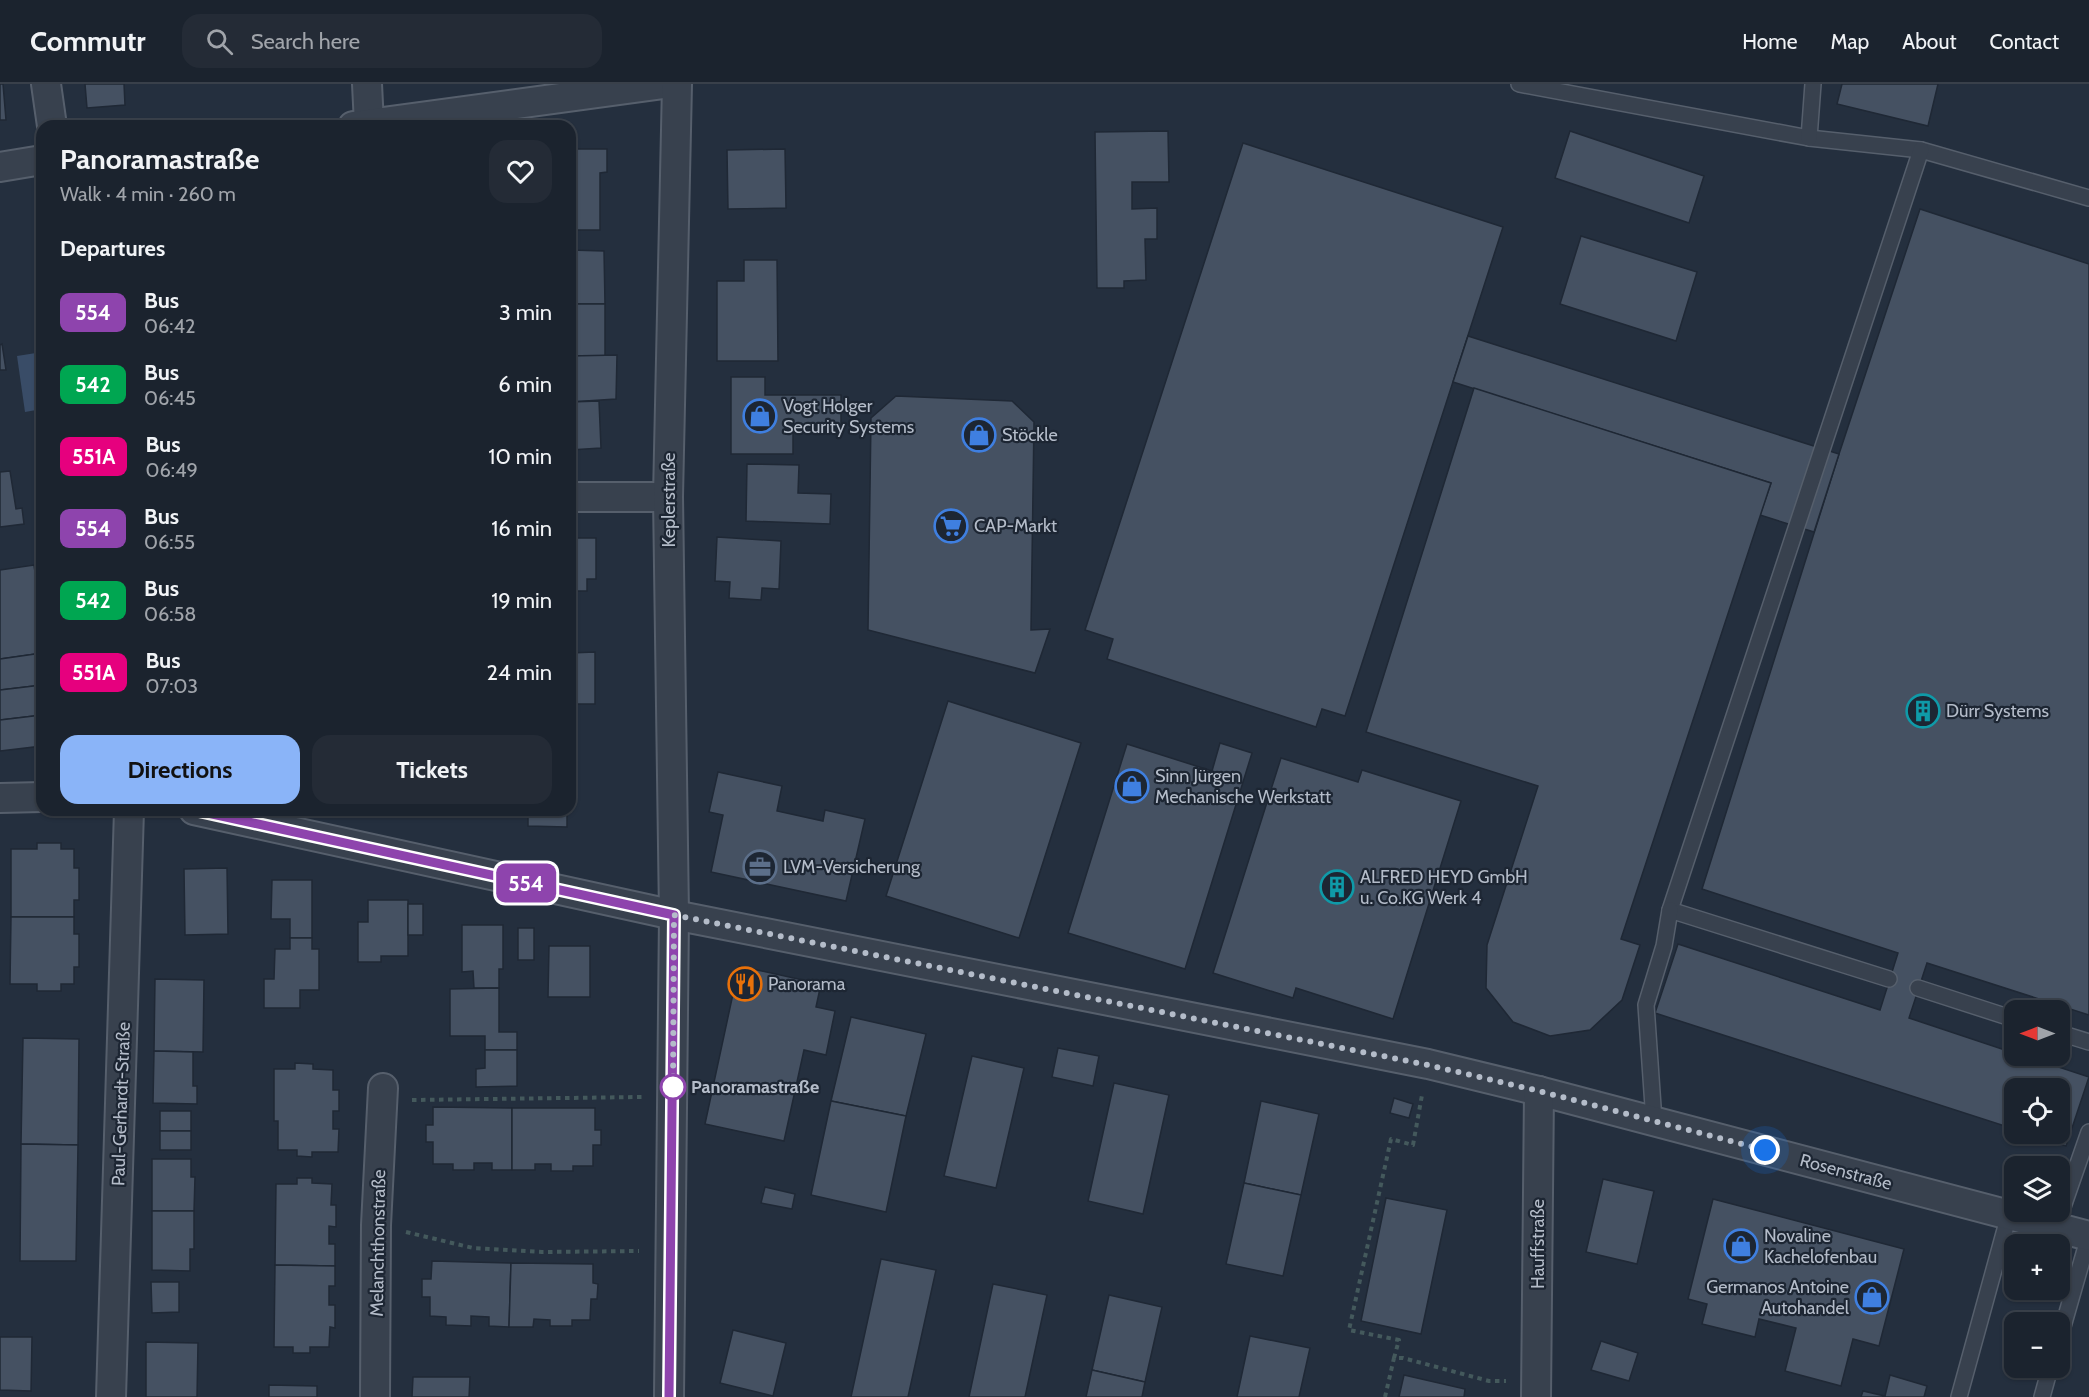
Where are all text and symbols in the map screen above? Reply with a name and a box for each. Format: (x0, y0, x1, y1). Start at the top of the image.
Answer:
search box (182, 14, 602, 68)
text: Commutr (30, 24, 146, 58)
icon: search (203, 25, 236, 58)
text: Search here (251, 28, 360, 55)
text: Home (1742, 29, 1798, 54)
text: Map (1831, 29, 1869, 54)
text: About (1902, 29, 1956, 54)
text: Contact (1989, 29, 2059, 54)
button: heart (489, 140, 552, 203)
text: Panoramastraße (60, 142, 259, 176)
text: Walk · 4 min · 260 m (60, 182, 236, 206)
text: Departures (60, 235, 165, 262)
text: Bus (144, 287, 179, 314)
text: 3 min (499, 299, 552, 326)
text: 554 (75, 300, 111, 325)
text: 06:42 (144, 314, 196, 338)
text: Bus (144, 359, 179, 386)
text: 6 min (498, 371, 552, 398)
text: 542 (75, 372, 111, 397)
text: 06:45 (144, 386, 196, 410)
place label: Vogt Holger Security Systems (783, 395, 914, 438)
shop icon: Vogt Holger Security Systems (742, 398, 778, 434)
shop icon: Stöckle (961, 417, 997, 453)
place label: Stöckle (1002, 424, 1058, 446)
text: Bus (145, 431, 181, 458)
text: 10 min (488, 443, 552, 470)
text: 551A (72, 444, 115, 469)
street label: Keplerstraße (658, 452, 680, 548)
text: 06:49 (145, 458, 198, 482)
text: Bus (144, 503, 179, 530)
supermarket icon: CAP-Markt (933, 508, 969, 544)
text: 16 min (491, 515, 552, 542)
place label: CAP-Markt (974, 515, 1057, 537)
text: 554 (75, 516, 111, 541)
text: 06:55 (144, 530, 195, 554)
text: Bus (144, 575, 179, 602)
text: 19 min (491, 587, 552, 614)
text: 542 (75, 588, 111, 613)
text: 06:58 (144, 602, 196, 626)
text: Bus (145, 647, 181, 674)
text: 24 min (487, 659, 552, 686)
text: 551A (72, 660, 115, 685)
text: 07:03 (145, 674, 198, 698)
building icon: Dürr Systems (1905, 693, 1941, 729)
place label: Dürr Systems (1946, 700, 2049, 722)
button: Directions (60, 735, 300, 804)
button: Tickets (312, 735, 552, 804)
place label: Sinn Jürgen Mechanische Werkstatt (1155, 765, 1331, 808)
shop icon: Sinn Jürgen Mechanische Werkstatt (1114, 768, 1150, 804)
office icon: LVM-Versicherung (742, 849, 778, 885)
place label: LVM-Versicherung (783, 856, 921, 878)
line badge: 554 (492, 864, 560, 902)
place label: ALFRED HEYD GmbH u. Co.KG Werk 4 (1360, 866, 1528, 909)
building icon: ALFRED HEYD GmbH u. Co.KG Werk 4 (1319, 869, 1355, 905)
text: 554 (508, 871, 544, 896)
restaurant icon: Panorama (727, 966, 763, 1002)
place label: Panorama (768, 973, 846, 995)
north arrow (2004, 1000, 2070, 1066)
map controls (2004, 1000, 2070, 1378)
street label: Paul-Gerhardt-Straße (107, 1022, 135, 1186)
marker: Panoramastraße (660, 1074, 686, 1100)
place label: Panoramastraße (691, 1076, 819, 1098)
button: locate (2004, 1078, 2070, 1144)
your location (1750, 1135, 1780, 1165)
street label: Rosenstraße (1798, 1149, 1894, 1195)
button: layers (2004, 1156, 2070, 1222)
street label: Melanchthonstraße (366, 1169, 390, 1317)
street label: Hauffstraße (1527, 1199, 1549, 1289)
place label: Novaline Kachelofenbau (1764, 1225, 1877, 1268)
shop icon: Novaline Kachelofenbau (1723, 1228, 1759, 1264)
button: + (2004, 1234, 2070, 1300)
place label: Germanos Antoine Autohandel (1706, 1276, 1850, 1319)
shop icon: Germanos Antoine Autohandel (1854, 1279, 1890, 1315)
button: − (2004, 1312, 2070, 1378)

